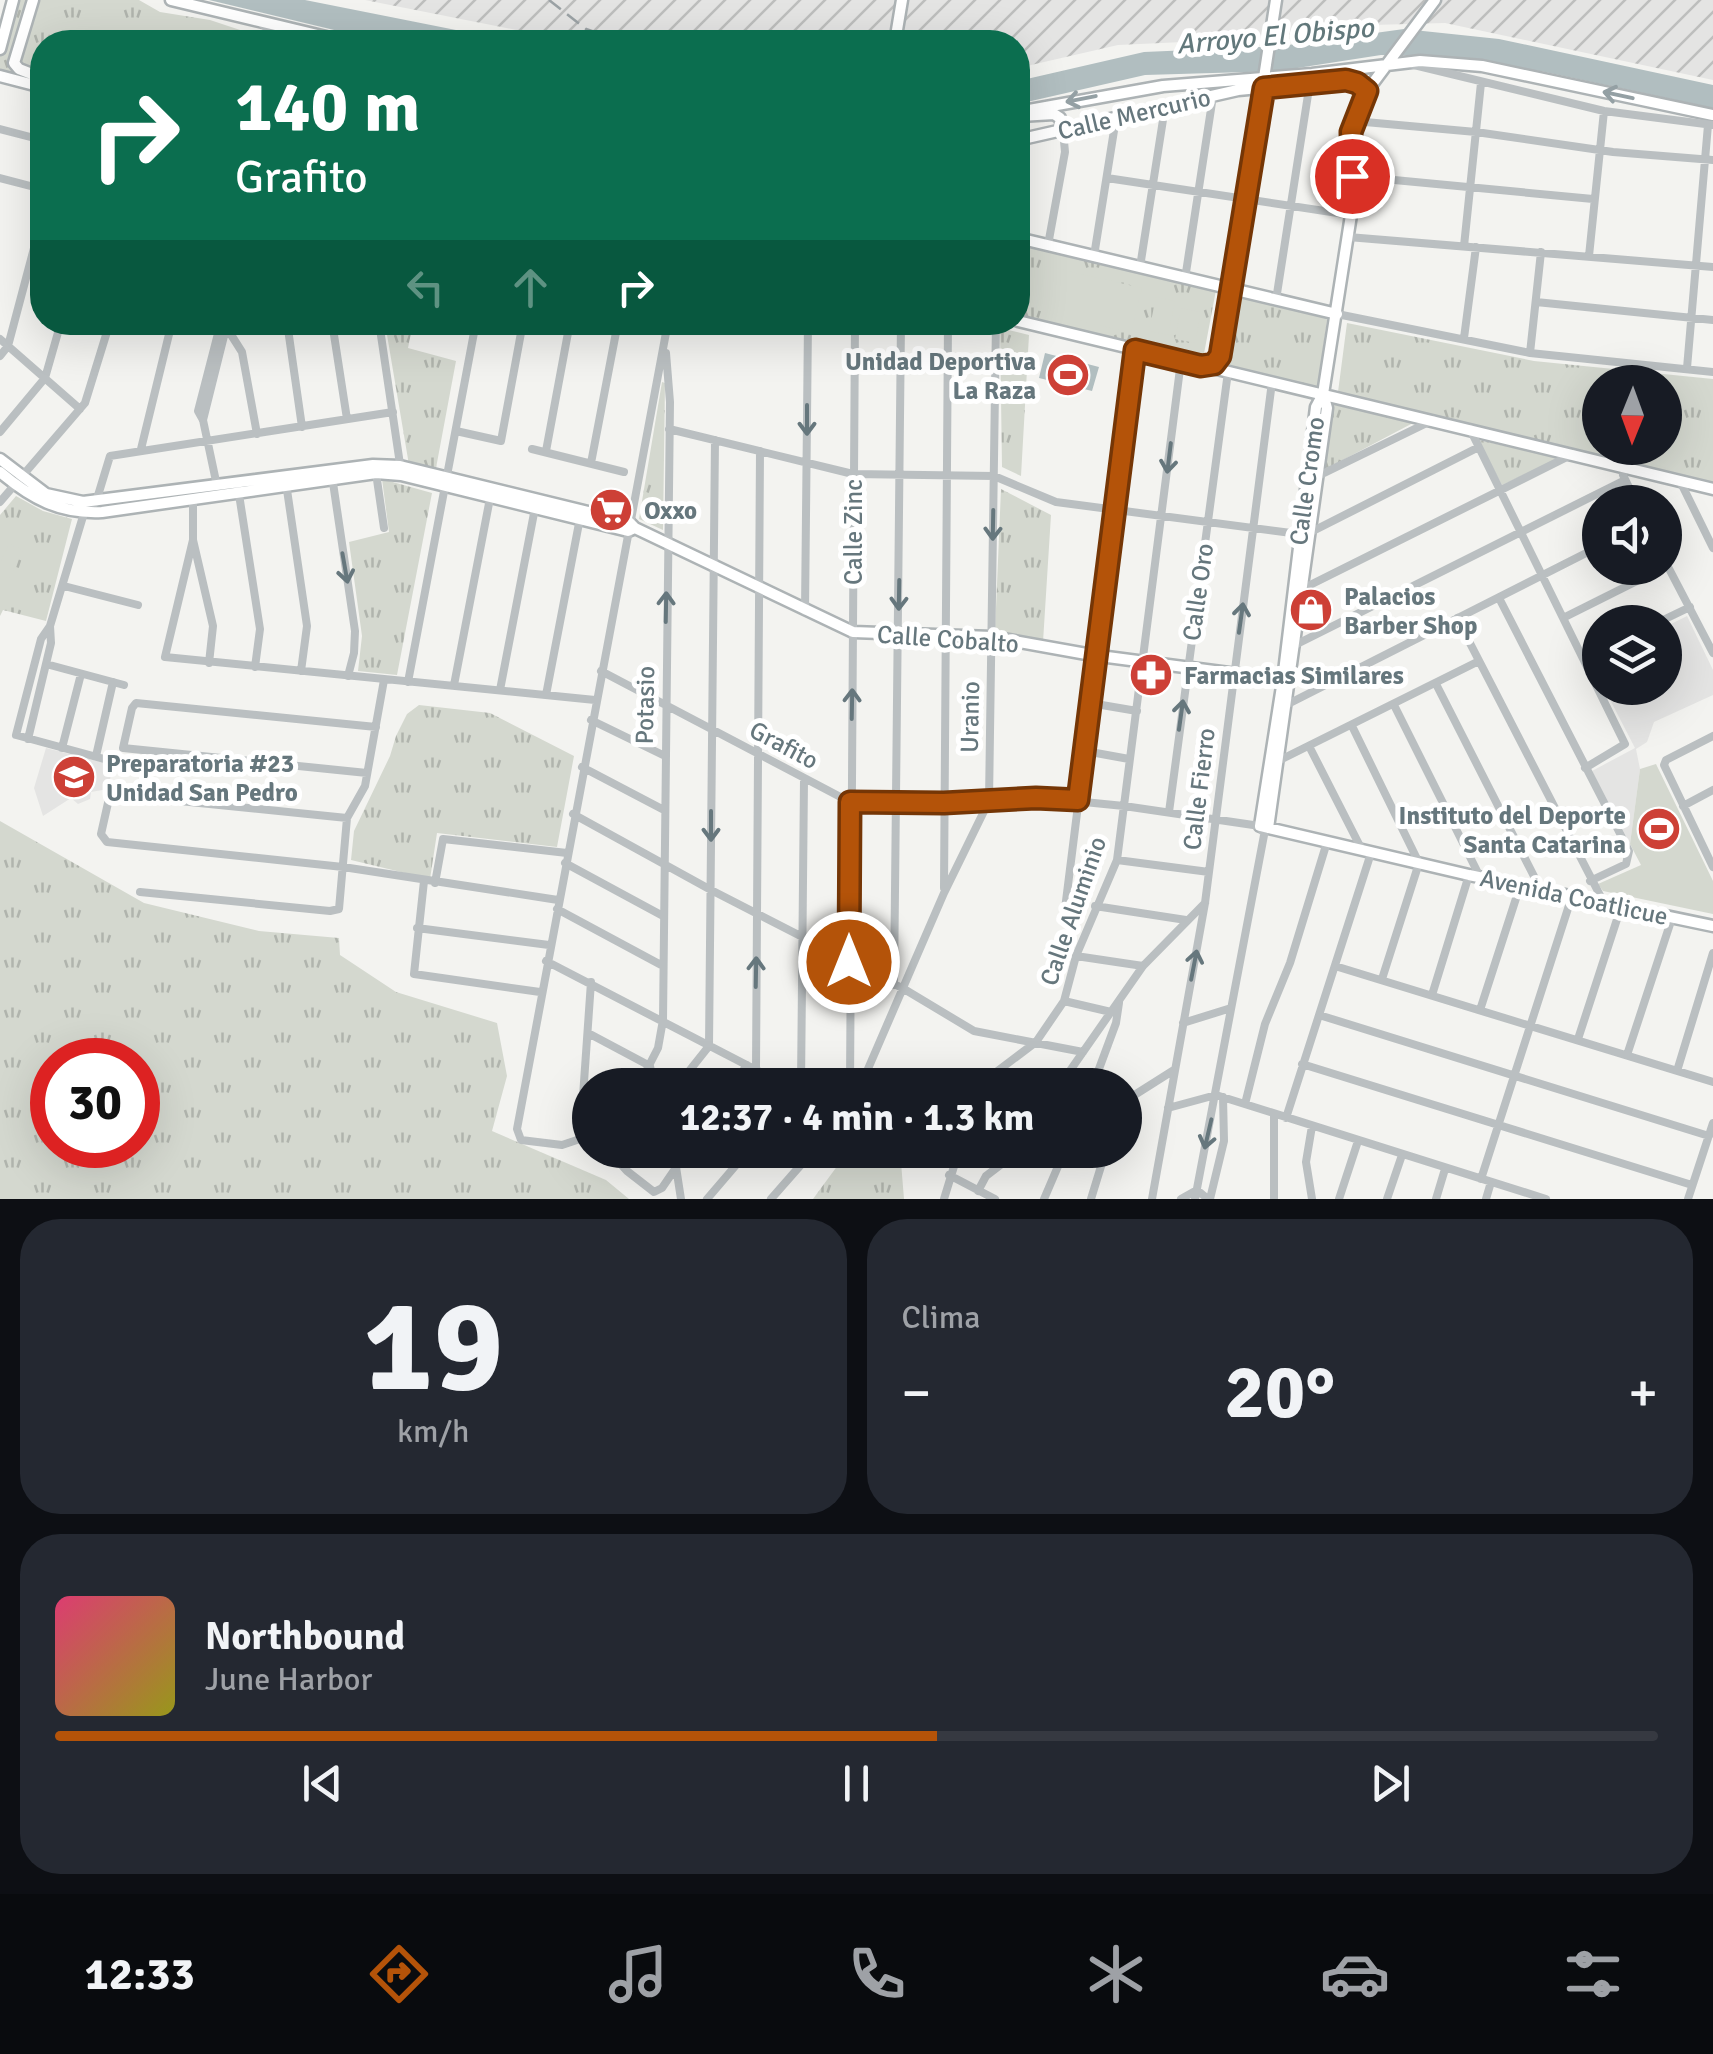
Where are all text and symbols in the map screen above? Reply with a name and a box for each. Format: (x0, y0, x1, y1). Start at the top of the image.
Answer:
water label: Arroyo El Obispo (1175, 10, 1376, 62)
text: 140 m (235, 64, 420, 150)
icon: right (70, 70, 200, 200)
street label: Calle Mercurio (1054, 81, 1214, 147)
one-way arrow (1602, 84, 1634, 103)
one-way arrow (1066, 90, 1098, 109)
pin (1310, 134, 1395, 219)
icon: arrive (1325, 149, 1380, 204)
text: Grafito (235, 150, 368, 205)
icon: left (398, 260, 453, 315)
icon: ahead (503, 260, 558, 315)
icon: right (608, 260, 663, 315)
place label: Unidad Deportiva La Raza (845, 346, 1036, 406)
sports icon: Unidad Deportiva La Raza (1045, 352, 1091, 398)
north arrow (1582, 365, 1682, 465)
map controls (1582, 365, 1682, 705)
one-way arrow (798, 402, 816, 435)
street label: Calle Cromo (1283, 415, 1331, 547)
one-way arrow (1159, 441, 1177, 473)
street label: Calle Zinc (838, 479, 869, 585)
button: sound (1582, 485, 1682, 585)
supermarket icon: Oxxo (588, 487, 634, 533)
place label: Oxxo (644, 495, 697, 526)
one-way arrow (984, 508, 1002, 540)
street label: Calle Oro (1176, 541, 1220, 643)
one-way arrow (336, 552, 355, 584)
one-way arrow (890, 578, 908, 610)
place label: Palacios Barber Shop (1344, 581, 1477, 641)
shop icon: Palacios Barber Shop (1288, 587, 1334, 633)
one-way arrow (657, 592, 676, 624)
one-way arrow (1233, 602, 1251, 635)
button: layers (1582, 605, 1682, 705)
street label: Calle Cobalto (876, 619, 1020, 659)
pharmacy icon: Farmacias Similares (1128, 652, 1174, 698)
place label: Farmacias Similares (1184, 660, 1404, 691)
street label: Potasio (629, 666, 661, 744)
street label: Uranio (954, 681, 986, 753)
one-way arrow (842, 689, 861, 721)
one-way arrow (1173, 700, 1191, 732)
street label: Grafito (744, 714, 824, 776)
street label: Calle Fierro (1176, 726, 1222, 852)
place label: Preparatoria #23 Unidad San Pedro (106, 748, 298, 808)
school or university icon: Preparatoria #23 Unidad San Pedro (51, 754, 97, 800)
place label: Instituto del Deporte Santa Catarina (1399, 800, 1626, 860)
sports icon: Instituto del Deporte Santa Catarina (1636, 806, 1682, 852)
one-way arrow (702, 808, 720, 841)
street label: Calle Aluminio (1033, 832, 1113, 990)
street label: Avenida Coatlicue (1477, 862, 1671, 932)
position arrow (797, 910, 901, 1014)
one-way arrow (1185, 949, 1204, 982)
one-way arrow (747, 956, 766, 988)
speed limit sign: 30 (30, 1038, 160, 1168)
text: 12:37 · 4 min · 1.3 km (680, 1094, 1034, 1141)
one-way arrow (1197, 1117, 1216, 1149)
text: 19 (363, 1267, 503, 1427)
text: Clima (902, 1298, 980, 1337)
text: 20° (1224, 1346, 1335, 1439)
text: − (902, 1359, 931, 1427)
text: + (1628, 1359, 1658, 1427)
text: km/h (397, 1412, 469, 1451)
text: Northbound (205, 1613, 405, 1660)
text: June Harbor (205, 1660, 372, 1699)
icon: previous (295, 1756, 350, 1811)
icon: pause (829, 1756, 884, 1811)
icon: next (1363, 1756, 1418, 1811)
icon: directions (364, 1939, 434, 2009)
icon: music (603, 1939, 673, 2009)
icon: phone (842, 1939, 912, 2009)
icon: climate (1081, 1939, 1151, 2009)
icon: car (1320, 1939, 1390, 2009)
icon: filters (1558, 1939, 1628, 2009)
text: 12:33 (84, 1947, 195, 2002)

